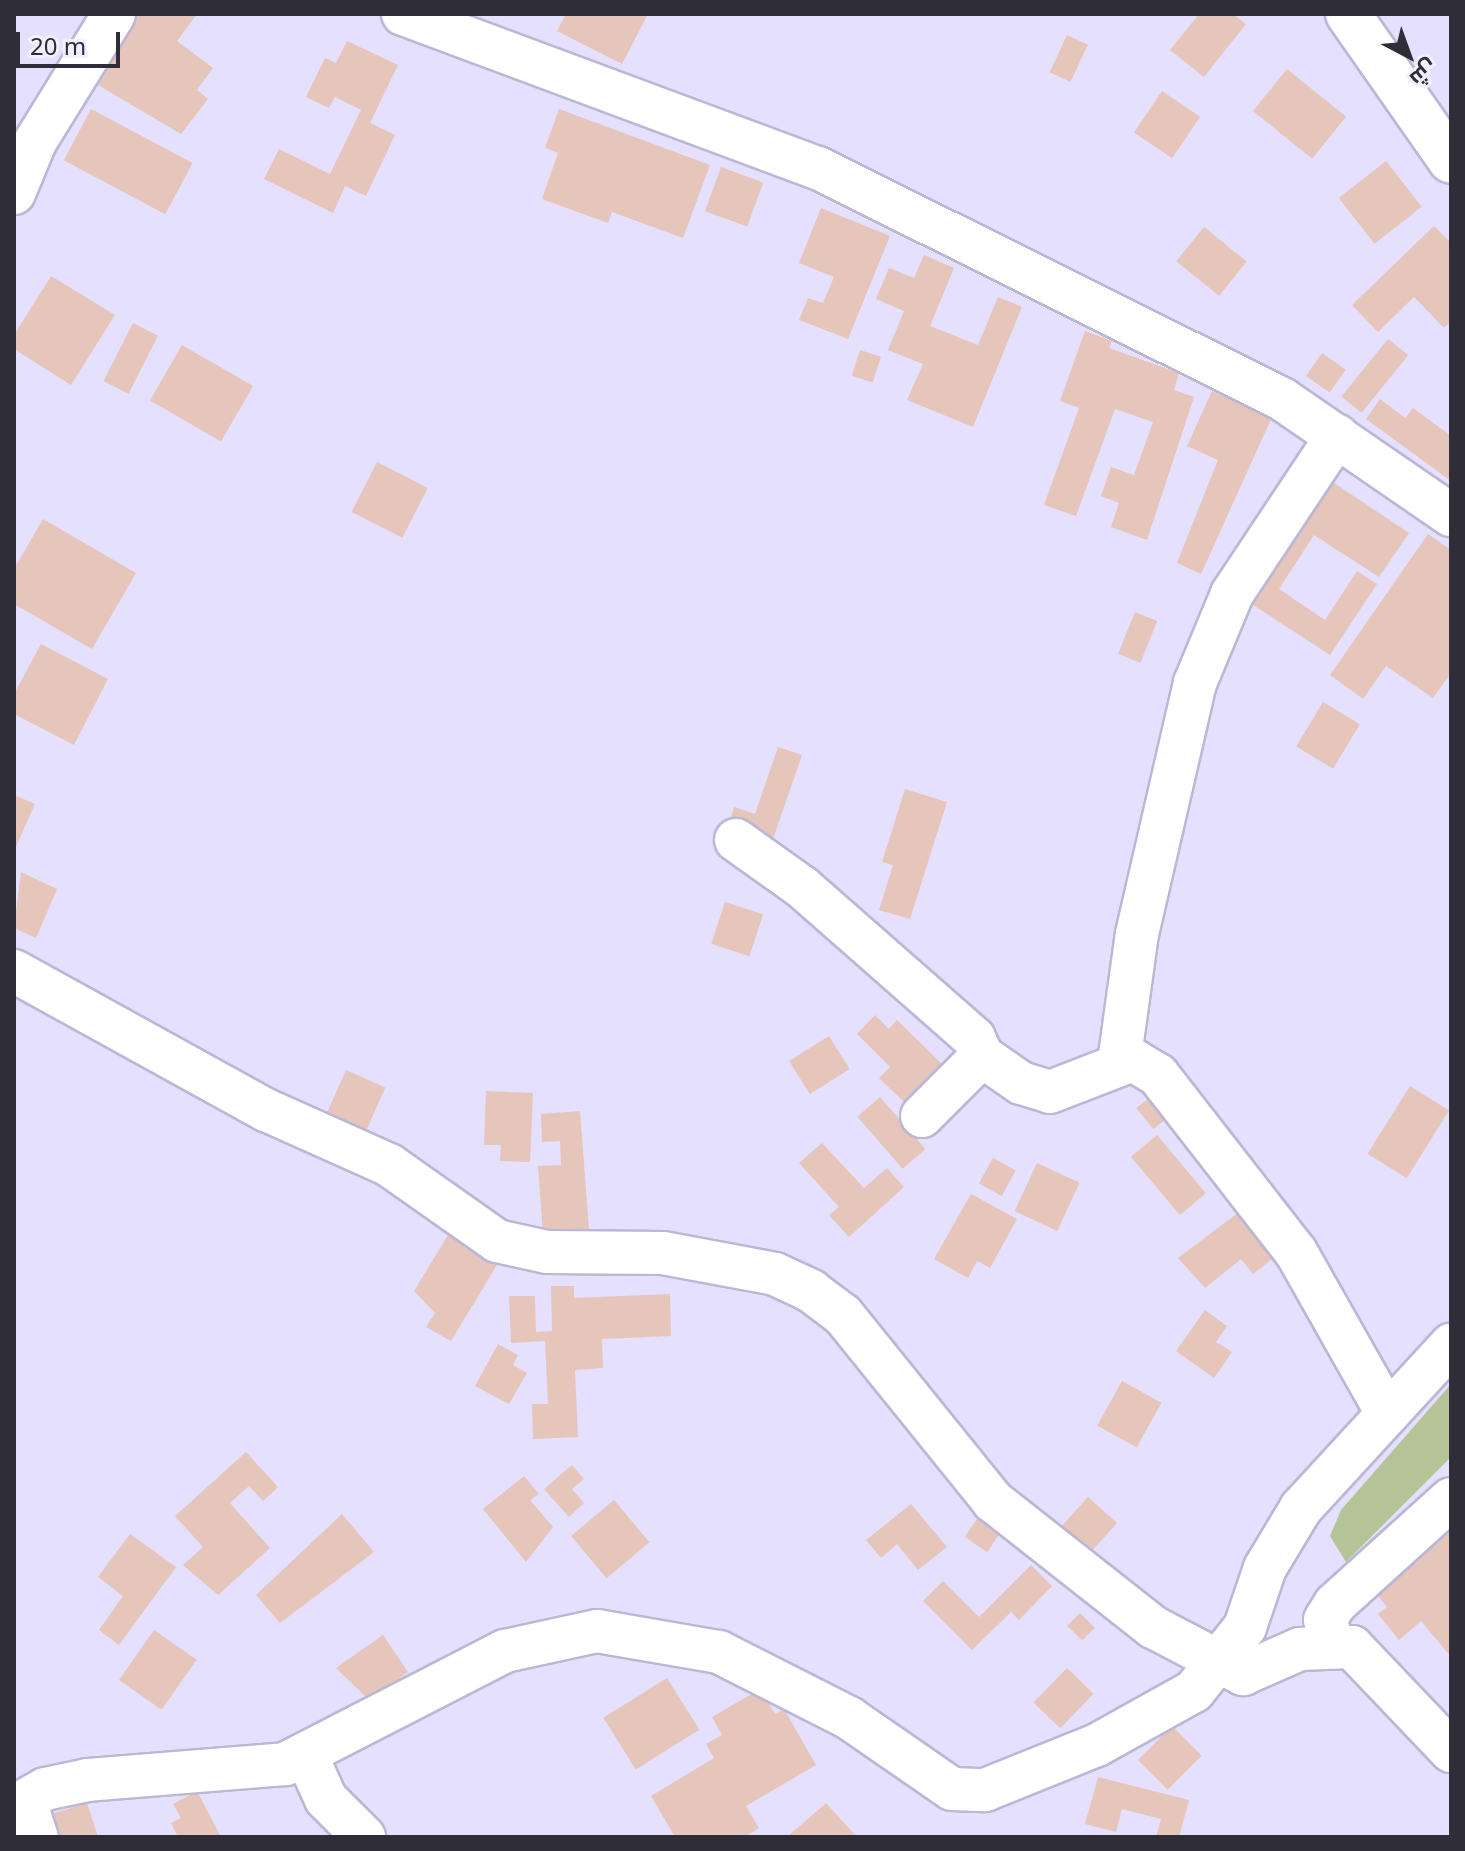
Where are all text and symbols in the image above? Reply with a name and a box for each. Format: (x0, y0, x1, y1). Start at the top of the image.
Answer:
scale bar (20, 16, 124, 66)
north arrow (1369, 16, 1449, 96)
text: 20 m (30, 29, 86, 62)
text: ش (1404, 54, 1445, 95)

